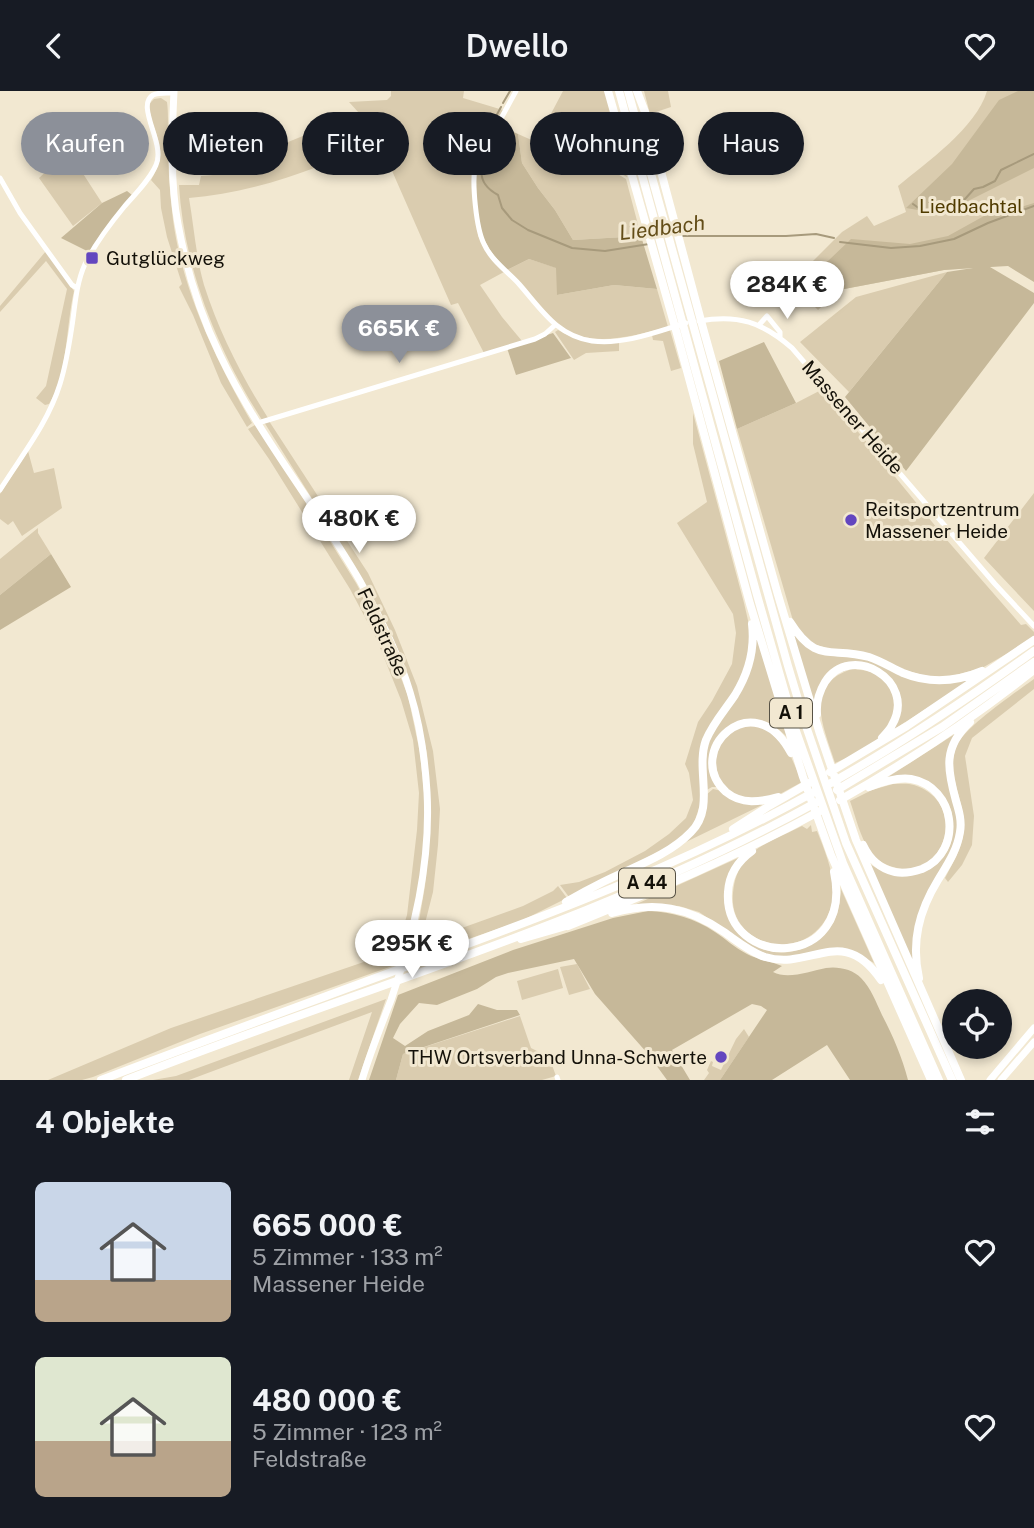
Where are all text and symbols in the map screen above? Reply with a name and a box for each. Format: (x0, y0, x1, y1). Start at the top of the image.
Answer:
icon: back (35, 27, 73, 65)
text: Dwello (466, 27, 568, 64)
icon: heart (961, 27, 999, 65)
chip: Kaufen (21, 112, 149, 175)
chip: Mieten (163, 112, 288, 175)
chip: Filter (302, 112, 409, 175)
chip: Neu (423, 112, 516, 175)
chip: Wohnung (530, 112, 684, 175)
chip: Haus (698, 112, 804, 175)
park label: Liedbachtal (919, 195, 1023, 217)
water label: Liedbach (618, 210, 706, 245)
place label: Gutglückweg (106, 247, 225, 269)
marker: Gutglückweg (84, 250, 100, 266)
pin: 284K € (730, 261, 844, 321)
text: 284K € (746, 270, 828, 297)
pin: 665K € (342, 306, 456, 365)
text: 665K € (358, 314, 440, 341)
street label: Massener Heide (798, 356, 908, 478)
pin: 480K € (302, 496, 416, 555)
place label: Reitsportzentrum Massener Heide (865, 498, 1019, 542)
text: 480K € (318, 504, 400, 531)
marker: Reitsportzentrum Massener Heide (843, 512, 859, 528)
street label: Feldstraße (353, 584, 413, 680)
road number: A 1 (770, 699, 812, 727)
road number: A 44 (619, 869, 675, 897)
pin: 295K € (355, 921, 469, 980)
text: 295K € (371, 929, 453, 956)
map controls (942, 989, 1012, 1059)
button: locate (942, 989, 1012, 1059)
place label: THW Ortsverband Unna-Schwerte (408, 1046, 707, 1068)
marker: THW Ortsverband Unna-Schwerte (713, 1049, 729, 1065)
icon: filters (961, 1103, 999, 1141)
text: 4 Objekte (35, 1104, 175, 1140)
text: 665 000 € (252, 1207, 403, 1243)
icon: home (91, 1210, 175, 1294)
icon: heart (961, 1233, 999, 1271)
text: 5 Zimmer · 133 m² (252, 1243, 443, 1270)
text: Massener Heide (252, 1270, 425, 1297)
text: 480 000 € (252, 1382, 402, 1418)
icon: home (91, 1385, 175, 1469)
icon: heart (961, 1408, 999, 1446)
text: 5 Zimmer · 123 m² (252, 1418, 442, 1445)
text: Feldstraße (252, 1445, 367, 1472)

